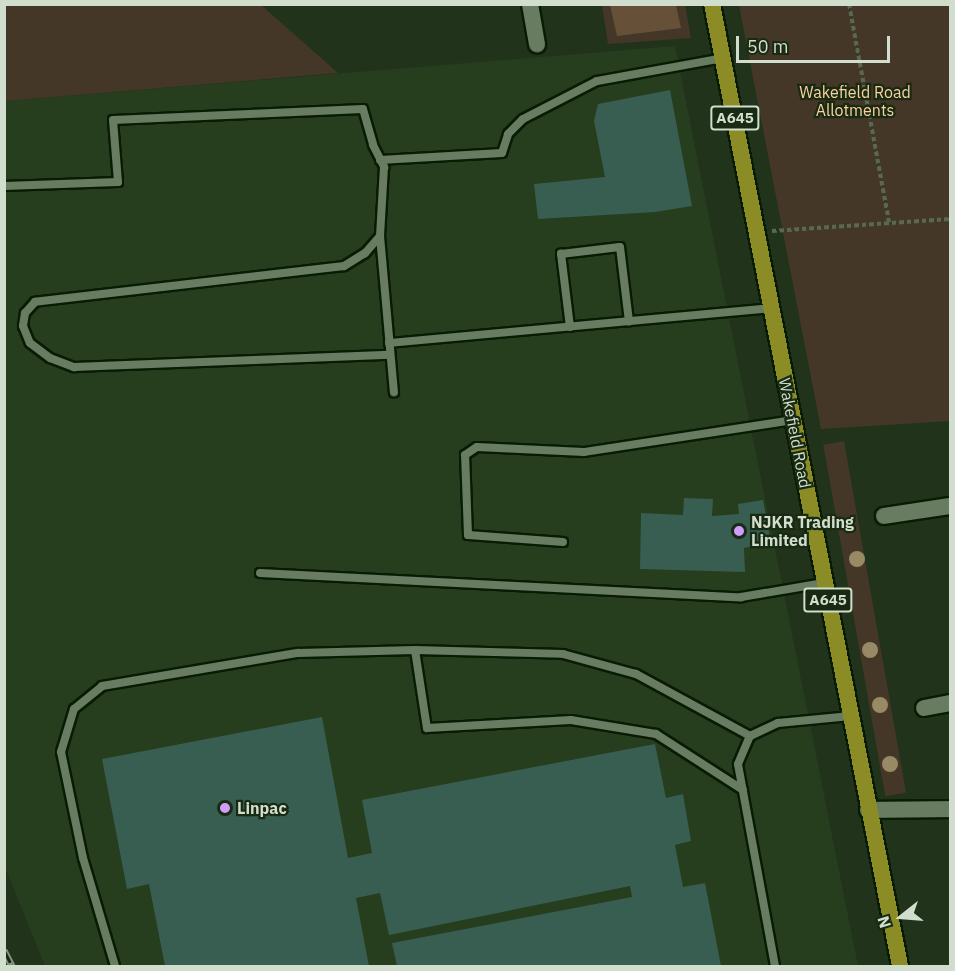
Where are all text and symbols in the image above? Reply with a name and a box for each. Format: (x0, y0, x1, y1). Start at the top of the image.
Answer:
scale bar (739, 24, 894, 62)
text: 50 m (747, 35, 789, 58)
park label: Wakefield Road Allotments (799, 82, 911, 120)
road number: A645 (710, 106, 760, 130)
street label: Wakefield Road (775, 376, 815, 490)
place label: NJKR Trading Limited (751, 512, 854, 550)
marker: NJKR Trading Limited (732, 524, 746, 538)
road number: A645 (802, 588, 854, 612)
place label: Linpac (237, 798, 287, 818)
marker: Linpac (218, 801, 232, 815)
north arrow (871, 887, 931, 947)
text: N (873, 914, 895, 931)

